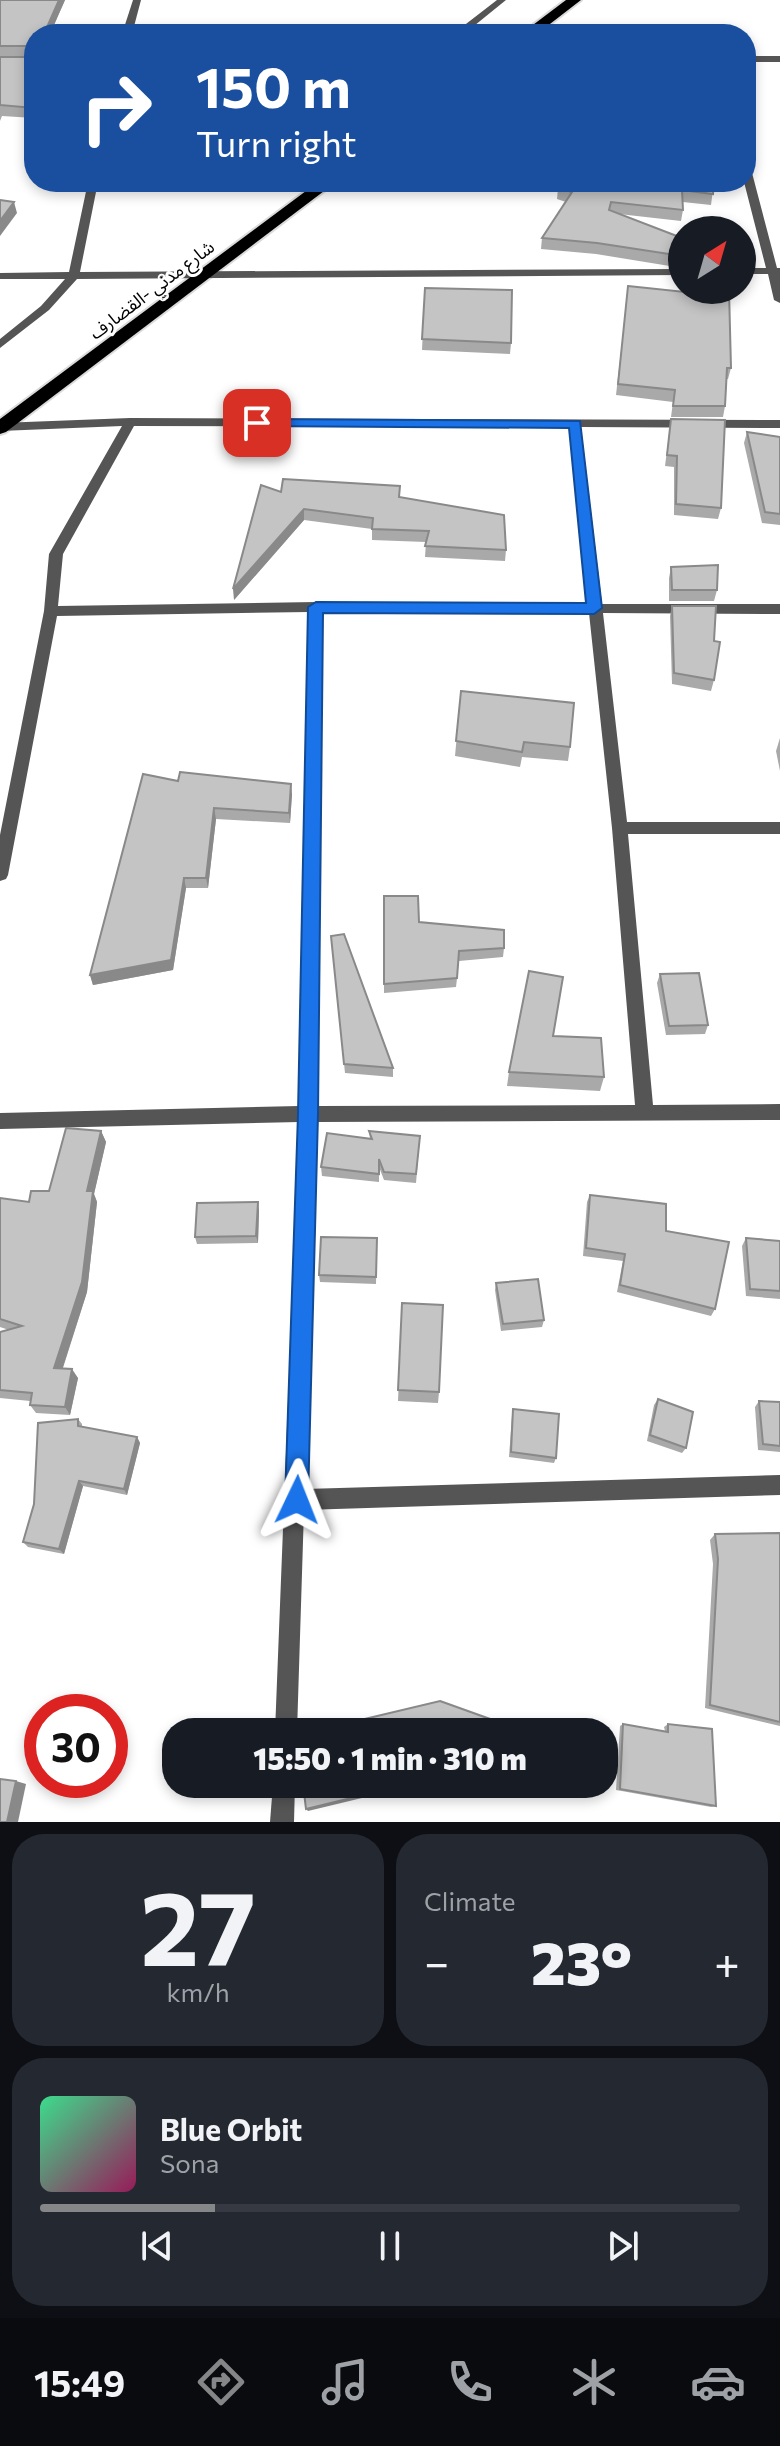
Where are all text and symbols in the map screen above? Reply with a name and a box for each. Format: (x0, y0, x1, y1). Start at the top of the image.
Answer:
text: 150 m (196, 51, 351, 120)
icon: right (64, 56, 168, 160)
text: Turn right (196, 120, 357, 164)
north arrow (668, 216, 756, 304)
map controls (668, 216, 756, 304)
street label: شارع مدني -القضارف (85, 235, 221, 347)
pin (223, 389, 291, 457)
icon: arrive (235, 401, 279, 445)
position arrow (255, 1458, 339, 1542)
speed limit sign: 30 (24, 1694, 128, 1798)
text: 15:50 · 1 min · 310 m (253, 1739, 527, 1776)
text: 27 (140, 1860, 256, 1987)
text: Climate (424, 1885, 516, 1916)
text: 23° (531, 1924, 632, 1997)
text: − (424, 1934, 449, 1988)
text: + (714, 1934, 740, 1988)
text: km/h (166, 1976, 230, 2007)
text: Blue Orbit (160, 2110, 302, 2147)
text: Sona (160, 2147, 219, 2178)
icon: previous (135, 2224, 179, 2268)
icon: pause (368, 2224, 412, 2268)
icon: next (601, 2224, 645, 2268)
icon: directions (193, 2354, 249, 2410)
icon: music (317, 2354, 373, 2410)
icon: phone (442, 2354, 498, 2410)
icon: climate (566, 2354, 622, 2410)
icon: car (690, 2354, 746, 2410)
text: 15:49 (34, 2360, 125, 2404)

